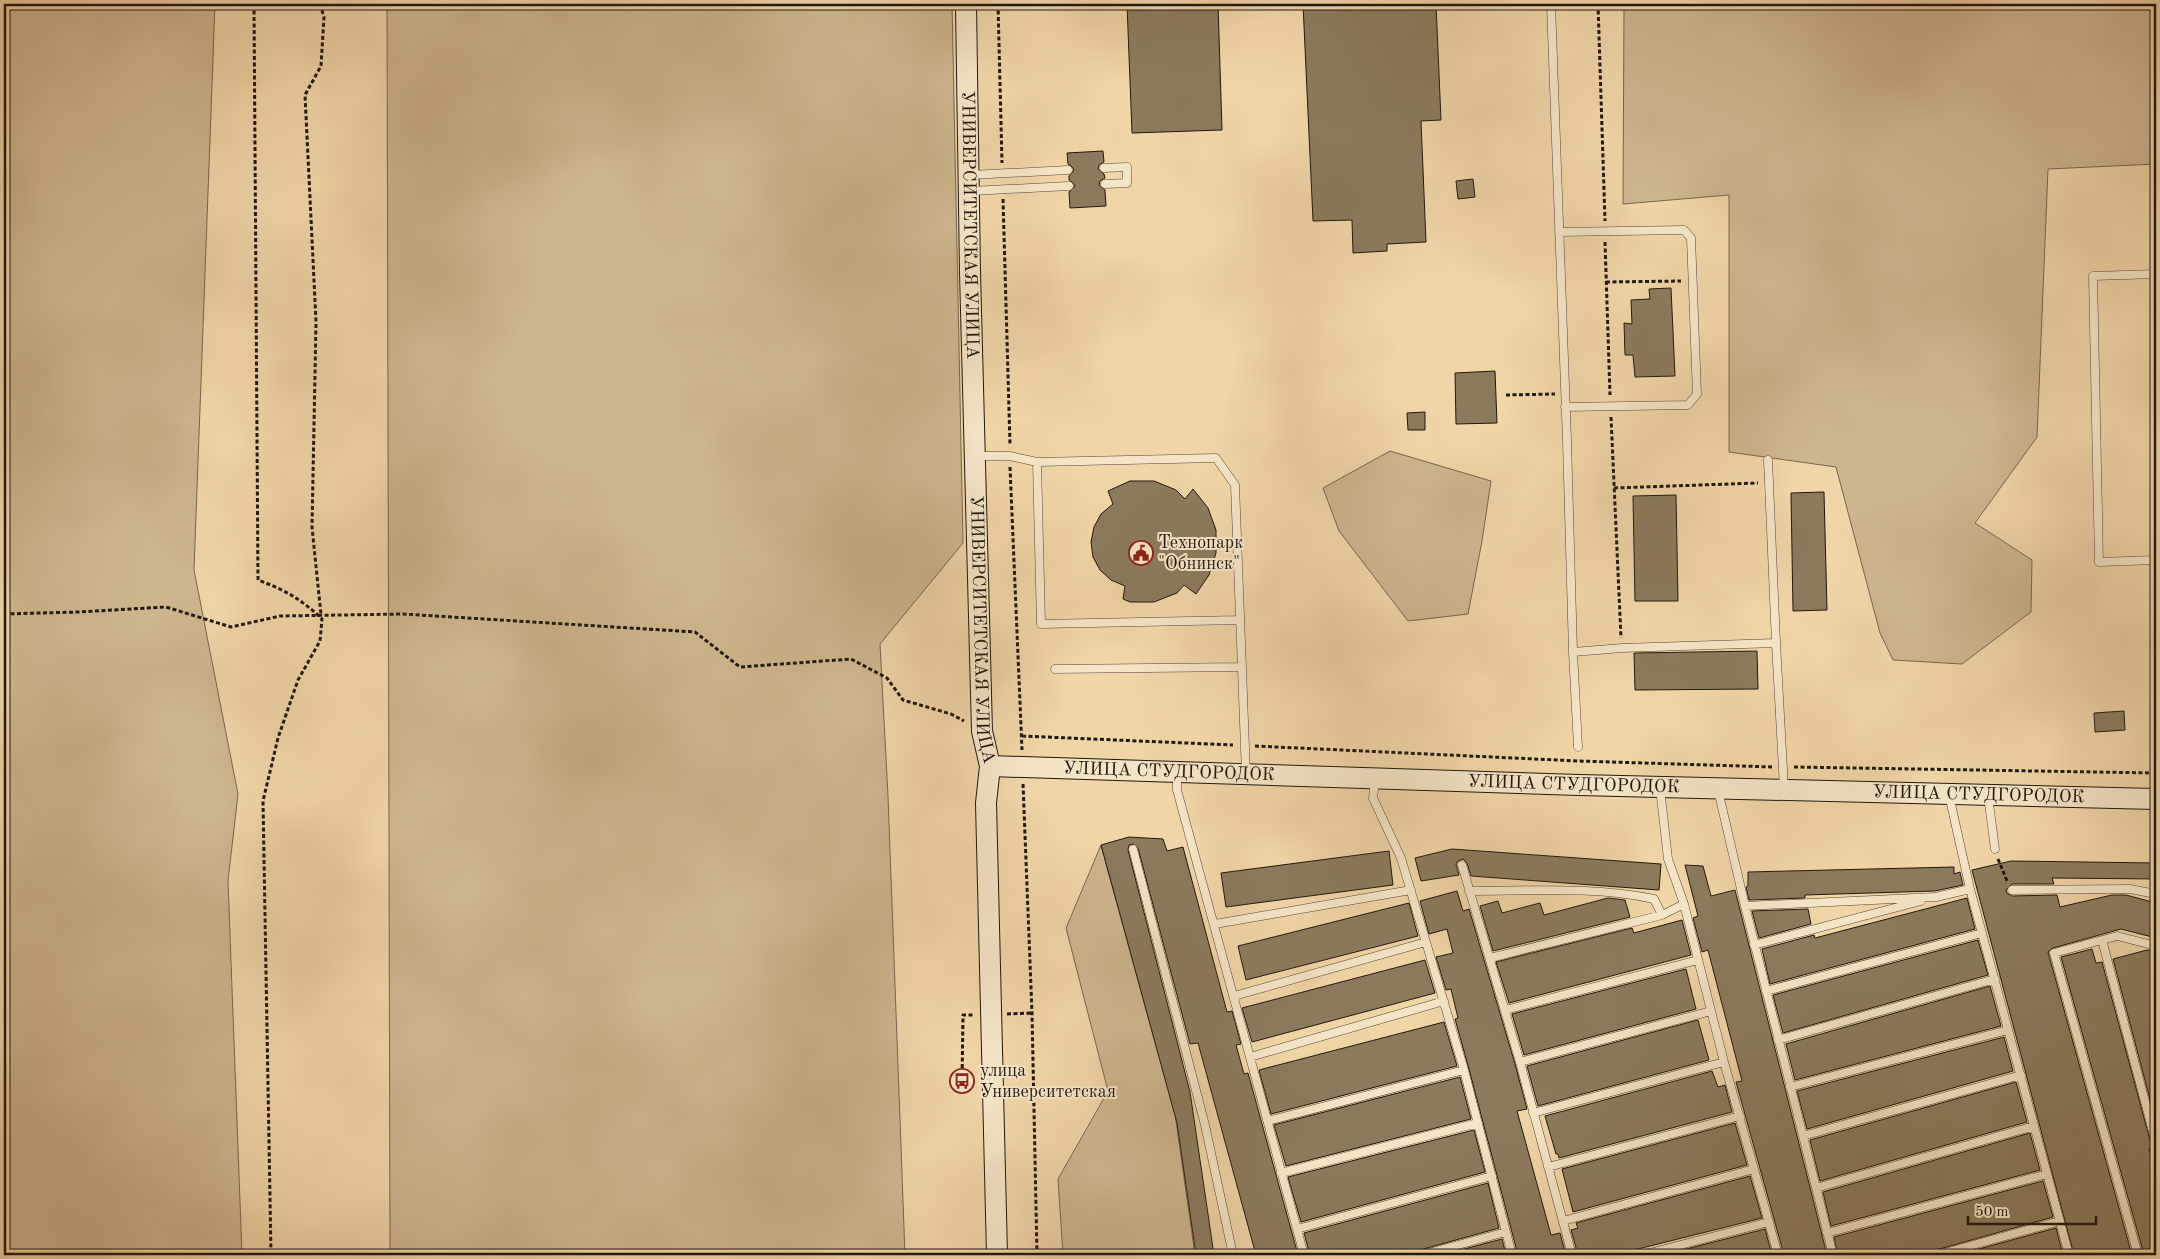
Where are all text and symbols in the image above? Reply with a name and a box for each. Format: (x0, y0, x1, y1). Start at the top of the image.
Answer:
street label: УНИВЕРСИТЕТСКАЯ УЛИЦА (958, 91, 981, 360)
street label: УНИВЕРСИТЕТСКАЯ УЛИЦА (967, 495, 998, 765)
place label: Технопарк "Обнинск" (1158, 534, 1243, 573)
public building icon: Технопарк "Обнинск" (1128, 540, 1154, 566)
street label: УЛИЦА СТУДГОРОДОК (1063, 759, 1275, 784)
street label: УЛИЦА СТУДГОРОДОК (1468, 772, 1680, 796)
street label: УЛИЦА СТУДГОРОДОК (1872, 783, 2085, 806)
place label: улица Университетская (980, 1062, 1116, 1101)
bus stop icon: улица Университетская (949, 1068, 975, 1094)
scale bar (1968, 1194, 2095, 1226)
text: 50 m (1975, 1205, 2009, 1220)

